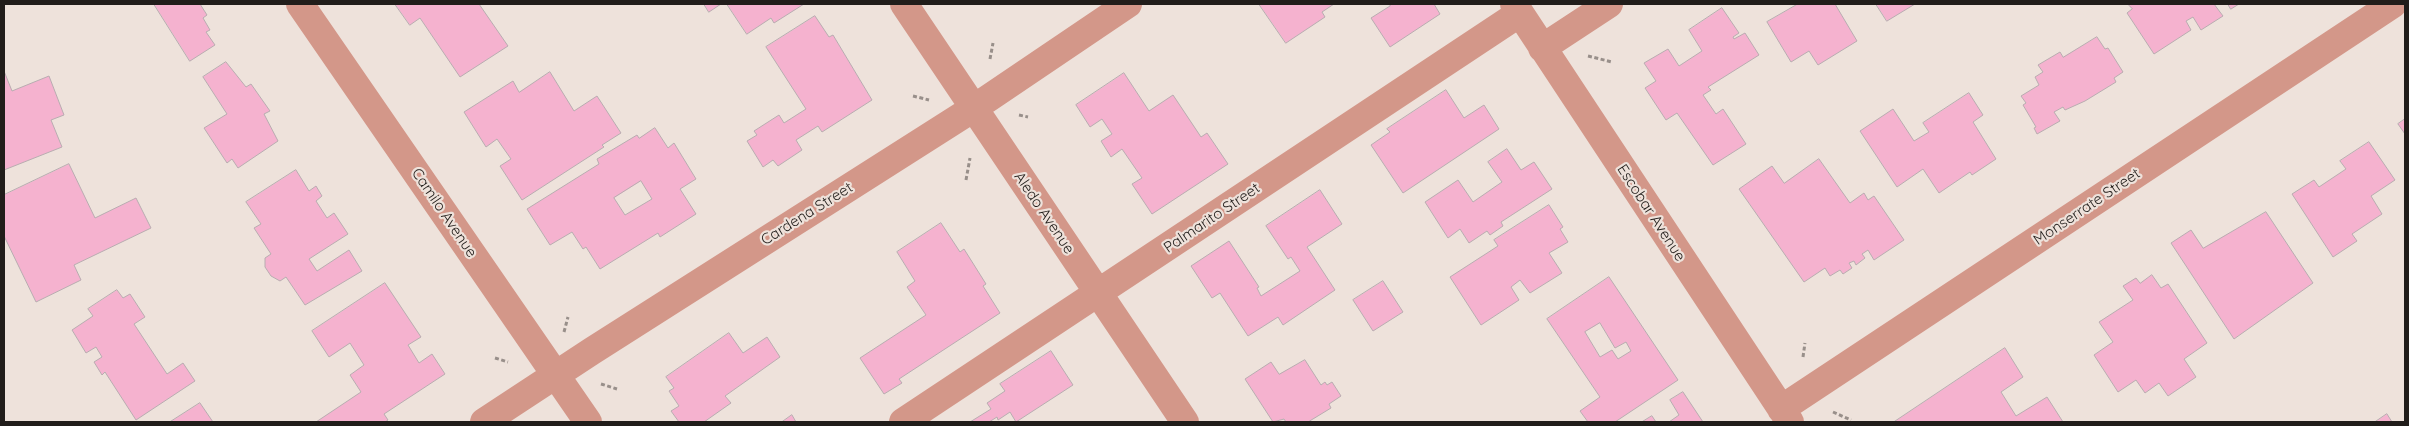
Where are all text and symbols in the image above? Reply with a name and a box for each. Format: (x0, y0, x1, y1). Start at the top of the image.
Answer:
street label: Escobar Avenue (1613, 161, 1689, 265)
street label: Camilo Avenue (408, 165, 480, 261)
street label: Monserrate Street (2030, 165, 2144, 249)
street label: Aledo Avenue (1010, 169, 1078, 257)
street label: Cardena Street (758, 179, 856, 249)
street label: Palmarito Street (1160, 179, 1264, 257)

